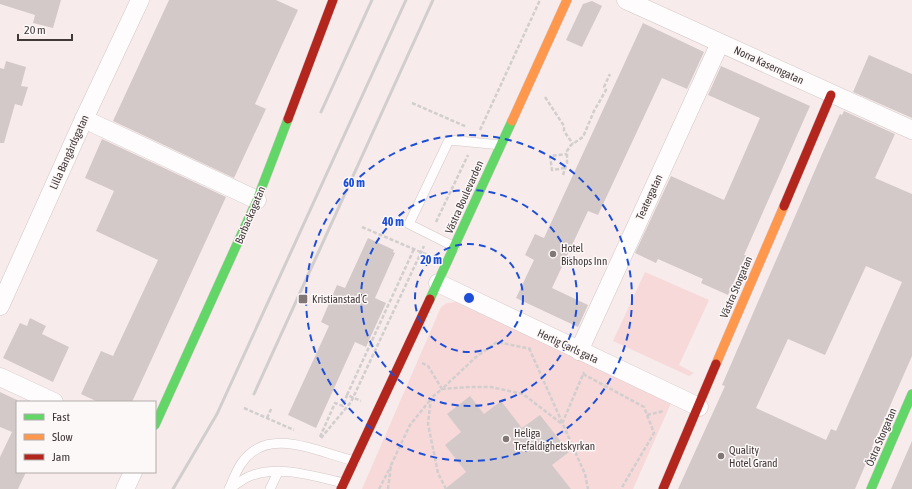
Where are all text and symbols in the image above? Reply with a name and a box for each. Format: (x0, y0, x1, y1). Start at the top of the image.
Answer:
scale bar (18, 16, 72, 42)
text: 20 m (24, 23, 46, 37)
street label: Norra Kaserngatan (732, 44, 806, 86)
street label: Lilla Bangårdsgatan (47, 113, 91, 191)
street label: Västra Boulevarden (443, 159, 485, 235)
street label: Teatergatan (633, 172, 665, 222)
text: 60 m (343, 176, 365, 190)
street label: Barbackagatan (233, 185, 267, 245)
text: 40 m (381, 215, 404, 229)
place label: Hotel Bishops Inn (561, 242, 607, 267)
marker: Hotel Bishops Inn (548, 249, 558, 259)
text: 20 m (420, 253, 442, 267)
street label: Västra Storgatan (718, 254, 754, 320)
centre of rings (462, 291, 476, 305)
marker: Kristianstad C (297, 293, 309, 305)
place label: Kristianstad C (312, 293, 367, 305)
street label: Hertig Carls gata (536, 327, 600, 365)
legend (16, 401, 156, 473)
street label: Östra Storgatan (863, 406, 899, 468)
text: Fast (52, 410, 70, 424)
place label: Heliga Trefaldighetskyrkan (514, 427, 595, 452)
text: Slow (52, 430, 73, 444)
marker: Heliga Trefaldighetskyrkan (501, 434, 511, 444)
place label: Quality Hotel Grand (729, 444, 778, 469)
text: Jam (52, 450, 70, 464)
marker: Quality Hotel Grand (716, 451, 726, 461)

